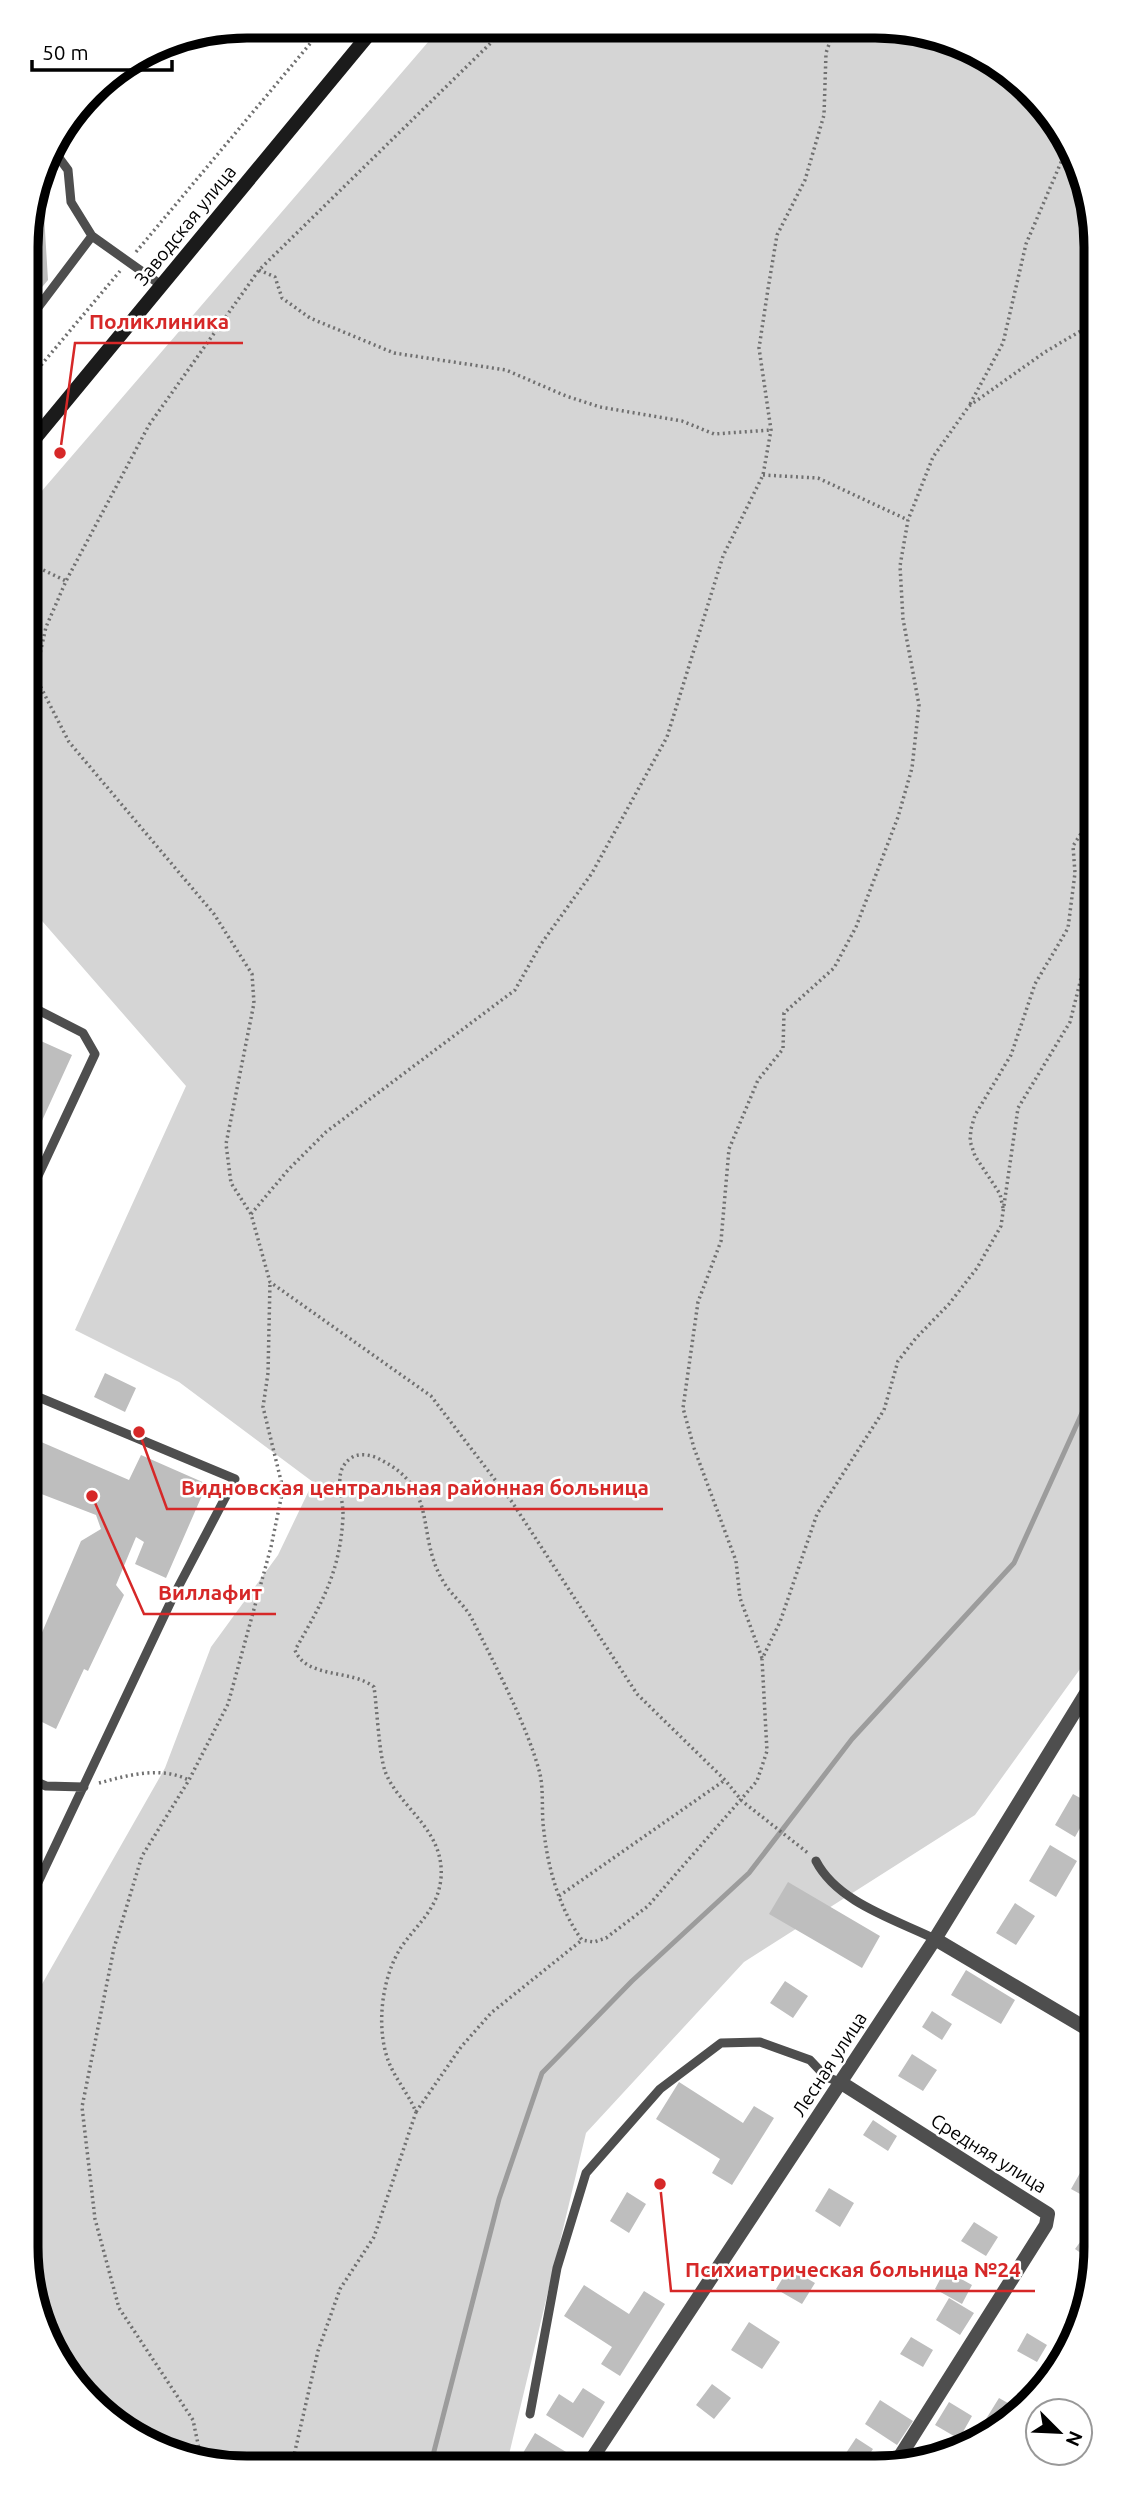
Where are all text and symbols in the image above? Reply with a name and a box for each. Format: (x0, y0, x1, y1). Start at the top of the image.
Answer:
scale bar (32, 28, 172, 72)
text: 50 m (42, 40, 89, 64)
street label: Заводская улица (130, 161, 240, 289)
callout: Поликлиника (75, 301, 243, 343)
text: Поликлиника (89, 309, 229, 333)
callout: Видновская центральная районная больница (167, 1467, 663, 1509)
text: Видновская центральная районная больница (181, 1475, 649, 1499)
callout: Виллафит (144, 1572, 276, 1614)
text: Виллафит (158, 1580, 262, 1604)
street label: Лесная улица (787, 2008, 871, 2120)
street label: Средняя улица (927, 2109, 1051, 2197)
callout: Психиатрическая больница №24 (671, 2249, 1035, 2291)
text: Психиатрическая больница №24 (685, 2257, 1021, 2281)
north arrow (1024, 2397, 1094, 2467)
text: N (1062, 2428, 1087, 2450)

